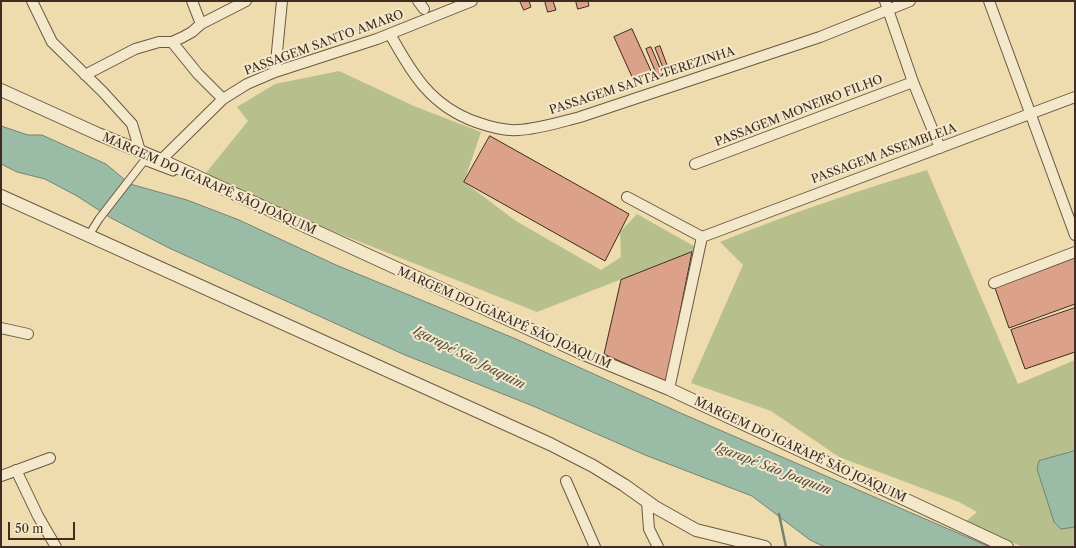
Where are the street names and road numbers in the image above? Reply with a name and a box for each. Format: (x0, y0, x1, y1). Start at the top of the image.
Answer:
street label: PASSAGEM SANTO AMARO (242, 7, 406, 79)
street label: PASSAGEM SANTA TEREZINHA (547, 44, 737, 118)
street label: PASSAGEM MONEIRO FILHO (713, 72, 885, 150)
street label: PASSAGEM ASSEMBLEIA (809, 121, 959, 187)
street label: MARGEM DO IGARAPÉ SÃO JOAQUIM (100, 130, 318, 238)
street label: MARGEM DO IGARAPÉ SÃO JOAQUIM (395, 264, 613, 372)
street label: MARGEM DO IGARAPÉ SÃO JOAQUIM (692, 394, 908, 506)

